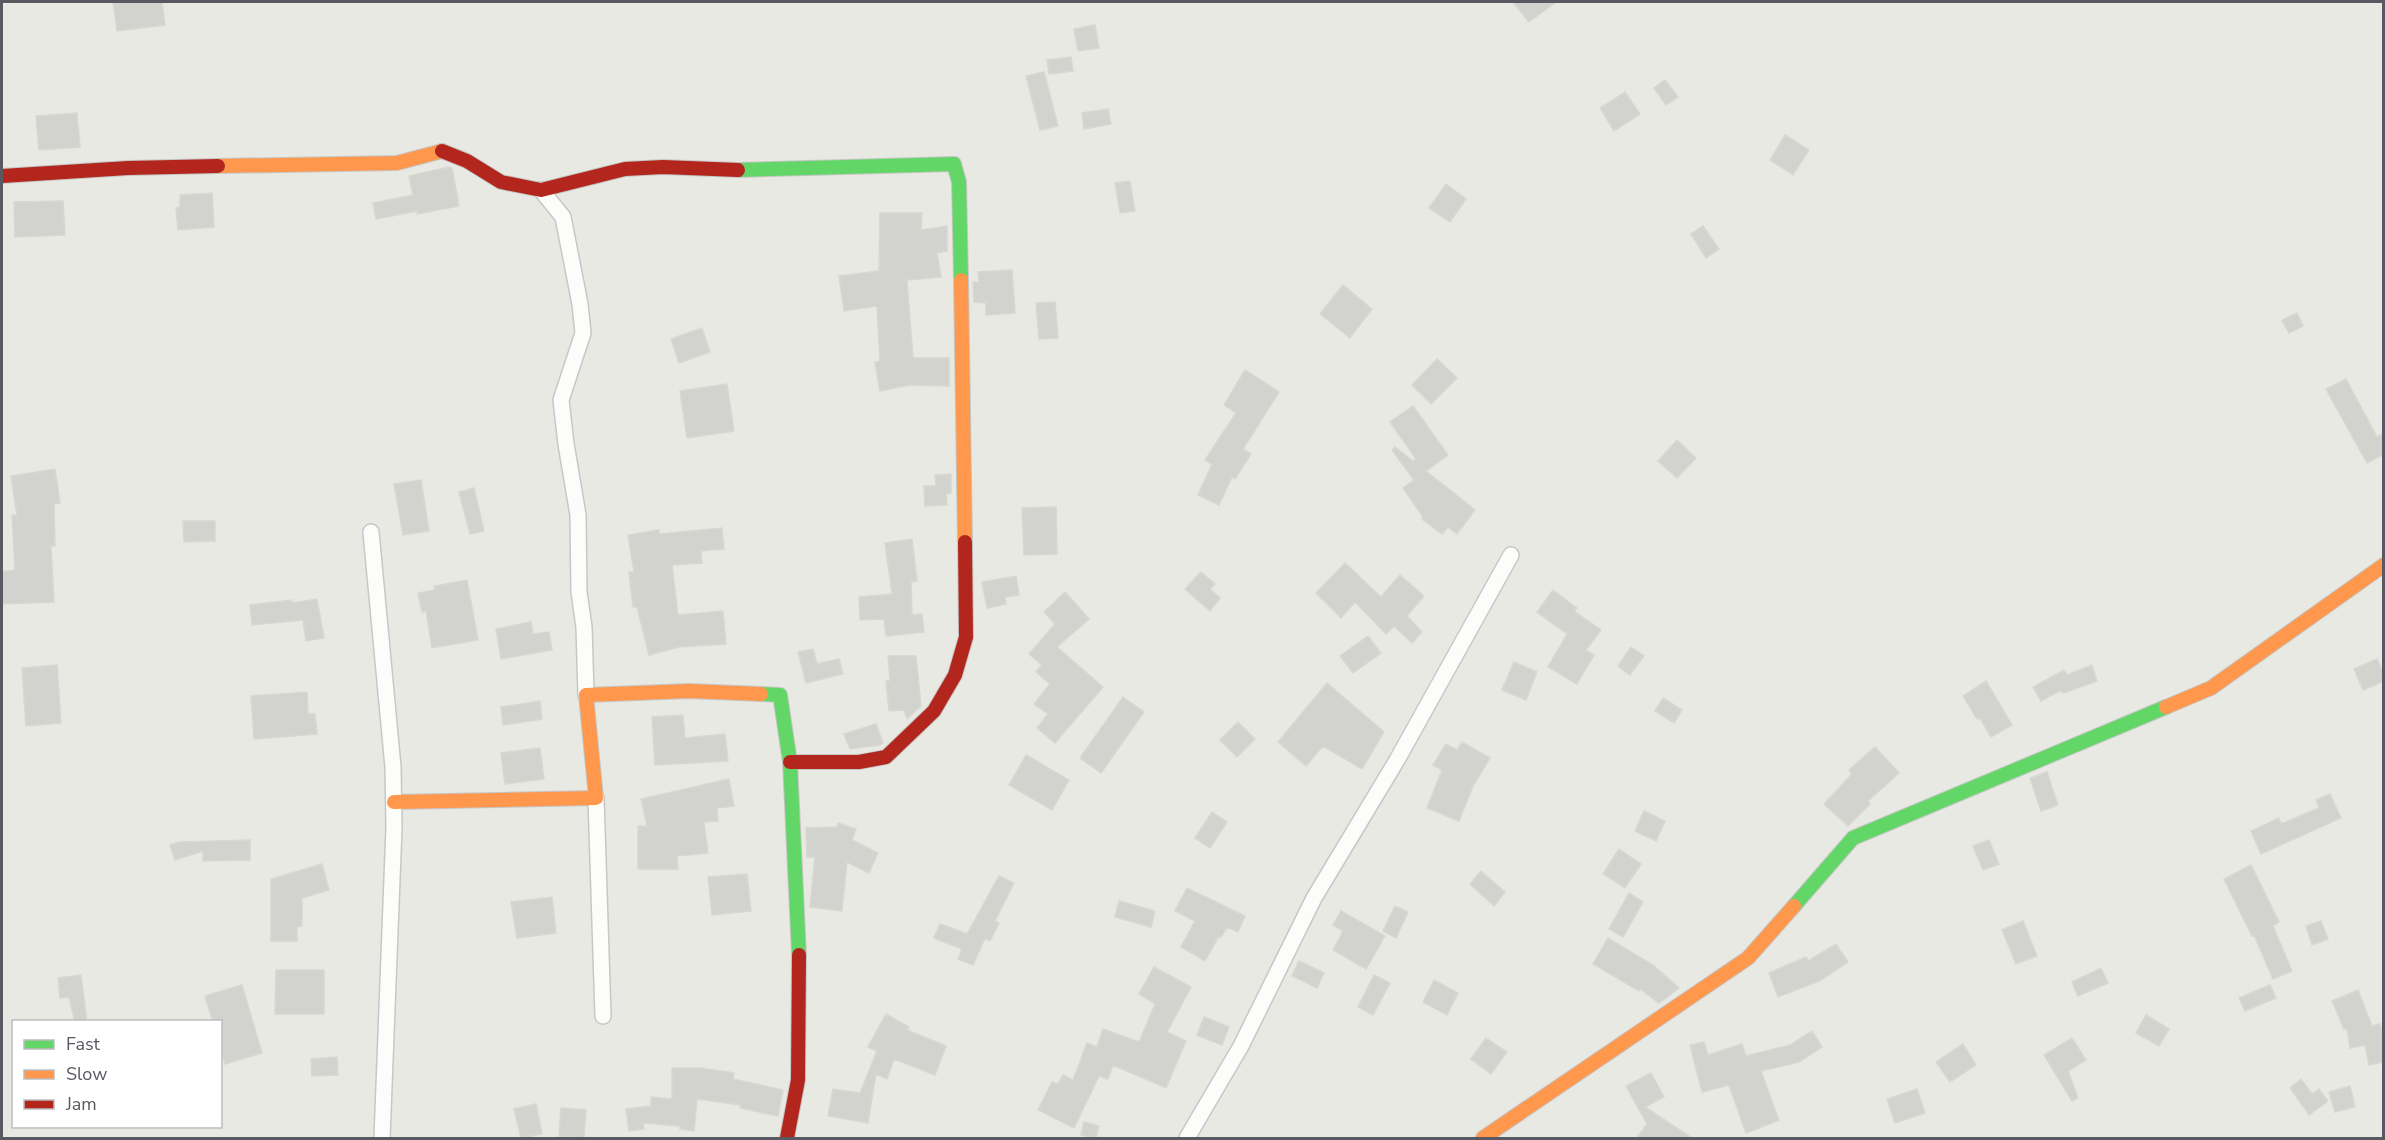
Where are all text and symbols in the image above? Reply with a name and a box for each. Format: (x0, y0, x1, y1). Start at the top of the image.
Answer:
legend (12, 1020, 222, 1128)
text: Fast (66, 1032, 101, 1056)
text: Slow (66, 1062, 107, 1086)
text: Jam (65, 1092, 97, 1116)

